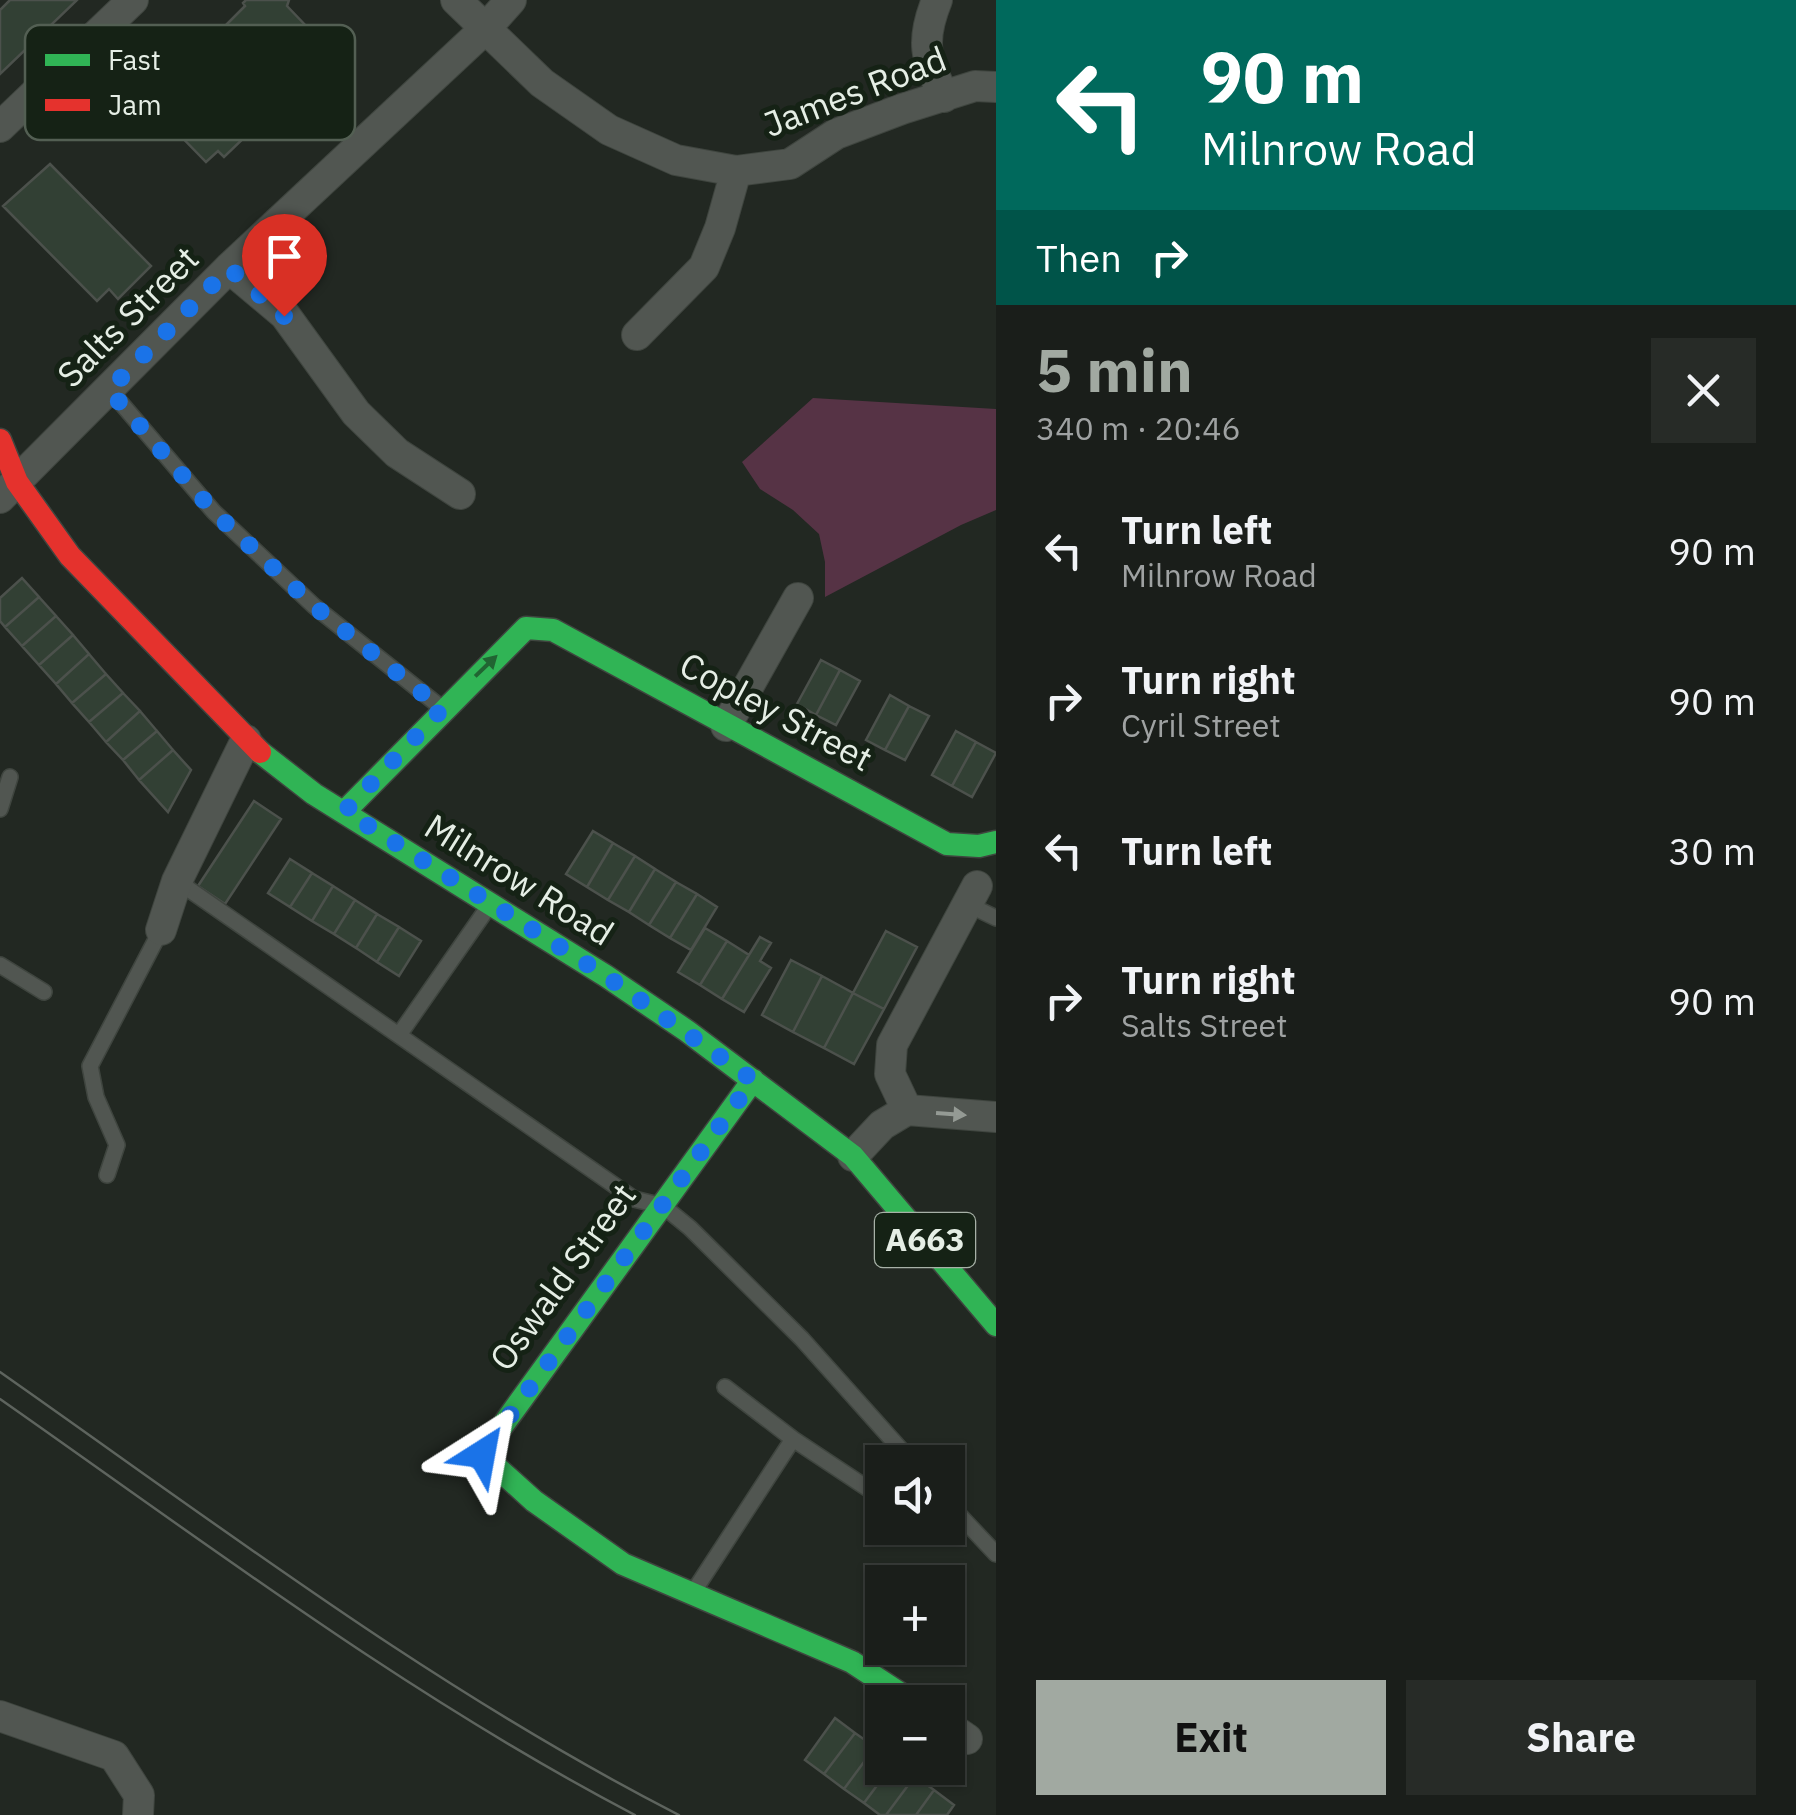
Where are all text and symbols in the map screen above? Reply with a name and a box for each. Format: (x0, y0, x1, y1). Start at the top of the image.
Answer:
legend (25, 25, 355, 140)
text: 90 m (1201, 31, 1364, 122)
street label: James Road (757, 35, 953, 147)
icon: left (1036, 40, 1166, 170)
text: Fast (108, 41, 161, 78)
text: Jam (108, 86, 162, 123)
text: Milnrow Road (1201, 119, 1477, 177)
pin (242, 214, 327, 317)
icon: arrive (257, 229, 312, 284)
icon: right (1142, 230, 1197, 285)
text: Then (1036, 233, 1122, 282)
street label: Salts Street (47, 236, 208, 397)
text: 5 min (1036, 330, 1193, 409)
button: close (1651, 338, 1756, 443)
text: 340 m · 20:46 (1036, 407, 1241, 449)
text: Turn left (1121, 505, 1272, 554)
icon: left (1036, 523, 1091, 578)
text: 90 m (1668, 526, 1756, 575)
text: Milnrow Road (1121, 554, 1317, 596)
street label: Copley Street (672, 641, 881, 781)
one-way arrow (474, 655, 498, 679)
text: Turn right (1121, 655, 1296, 704)
icon: right (1036, 673, 1091, 728)
text: 90 m (1668, 676, 1756, 725)
text: Cyril Street (1121, 704, 1281, 746)
street label: Milnrow Road (416, 803, 623, 955)
icon: left (1036, 823, 1091, 878)
text: Turn left (1121, 826, 1272, 875)
text: 30 m (1668, 826, 1756, 875)
text: Turn right (1121, 955, 1296, 1004)
icon: right (1036, 973, 1091, 1028)
text: 90 m (1668, 976, 1756, 1025)
text: Salts Street (1121, 1004, 1287, 1046)
one-way arrow (936, 1106, 968, 1122)
street label: Oswald Street (479, 1174, 646, 1379)
road number: A663 (875, 1213, 975, 1267)
position arrow (430, 1402, 534, 1506)
map controls (865, 1445, 965, 1785)
button: sound (865, 1445, 965, 1545)
button: + (865, 1565, 965, 1665)
button: Exit (1036, 1680, 1386, 1795)
button: Share (1406, 1680, 1756, 1795)
button: − (865, 1685, 965, 1785)

